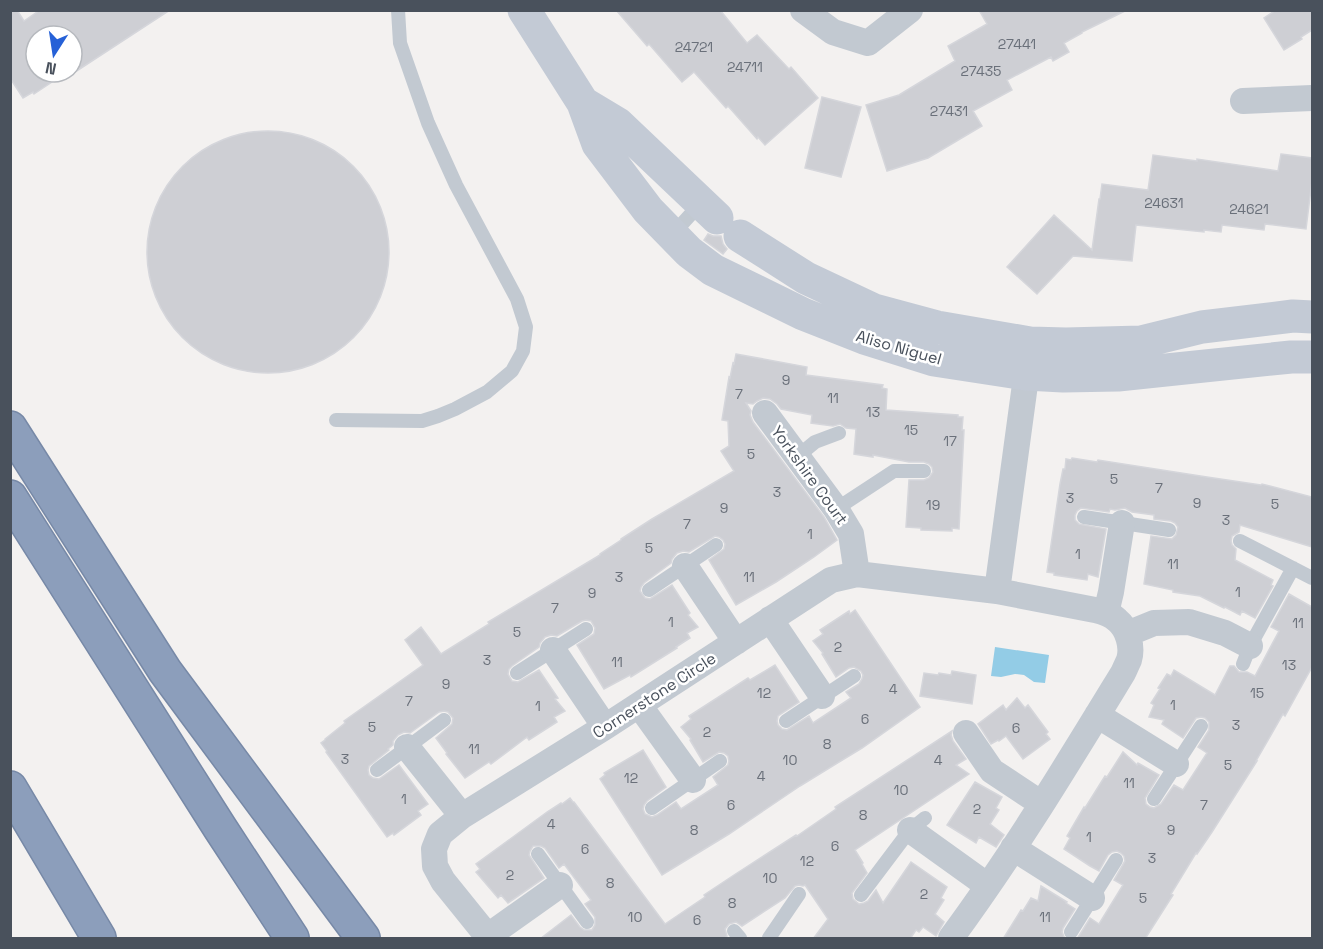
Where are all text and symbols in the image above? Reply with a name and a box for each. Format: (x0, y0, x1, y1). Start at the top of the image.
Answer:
north arrow (24, 24, 84, 84)
house number: 27441 (998, 35, 1036, 53)
house number: 24721 (675, 38, 713, 56)
text: N (44, 57, 58, 80)
house number: 24711 (727, 58, 763, 76)
house number: 27435 (961, 62, 1002, 80)
house number: 27431 (930, 102, 968, 120)
house number: 24631 (1144, 194, 1184, 212)
house number: 24621 (1229, 200, 1269, 218)
street label: Aliso Niguel (853, 325, 944, 370)
house number: 9 (782, 371, 790, 389)
house number: 7 (735, 385, 743, 403)
house number: 11 (827, 389, 839, 407)
house number: 13 (866, 403, 880, 421)
house number: 15 (904, 421, 918, 439)
street label: Yorkshire Court (767, 422, 853, 529)
house number: 17 (943, 432, 957, 450)
house number: 5 (747, 445, 755, 463)
house number: 5 (1110, 470, 1118, 488)
house number: 7 (1155, 479, 1163, 497)
house number: 3 (773, 483, 781, 501)
house number: 3 (1066, 489, 1074, 507)
house number: 9 (1193, 494, 1201, 512)
house number: 5 (1271, 495, 1279, 513)
house number: 19 (926, 496, 940, 514)
house number: 9 (720, 499, 728, 517)
house number: 3 (1222, 511, 1230, 529)
house number: 7 (683, 515, 691, 533)
house number: 1 (807, 525, 813, 543)
house number: 5 (645, 539, 653, 557)
house number: 1 (1075, 545, 1081, 563)
house number: 11 (1167, 555, 1179, 573)
house number: 3 (615, 568, 623, 586)
house number: 11 (743, 568, 755, 586)
house number: 1 (1235, 583, 1241, 601)
house number: 9 (588, 584, 596, 602)
house number: 7 (551, 599, 559, 617)
house number: 1 (668, 613, 674, 631)
house number: 11 (1292, 614, 1304, 632)
house number: 5 (513, 623, 521, 641)
house number: 2 (834, 638, 842, 656)
street label: Cornerstone Circle (589, 648, 720, 743)
house number: 3 (483, 651, 491, 669)
house number: 11 (611, 653, 623, 671)
house number: 13 (1282, 656, 1296, 674)
house number: 9 (442, 675, 450, 693)
house number: 4 (889, 680, 898, 698)
house number: 12 (757, 684, 771, 702)
house number: 15 (1250, 684, 1264, 702)
house number: 7 (405, 692, 413, 710)
house number: 1 (1170, 696, 1176, 714)
house number: 1 (535, 697, 541, 715)
house number: 6 (861, 710, 869, 728)
house number: 3 (1232, 716, 1240, 734)
house number: 5 (368, 718, 376, 736)
house number: 6 (1012, 719, 1020, 737)
house number: 2 (703, 723, 711, 741)
house number: 8 (823, 735, 832, 753)
house number: 11 (468, 740, 480, 758)
house number: 3 (341, 750, 349, 768)
house number: 10 (783, 751, 797, 769)
house number: 4 (934, 751, 943, 769)
house number: 5 (1224, 756, 1232, 774)
house number: 4 (757, 767, 766, 785)
house number: 12 (624, 769, 638, 787)
house number: 11 (1123, 774, 1135, 792)
house number: 10 (894, 781, 908, 799)
house number: 1 (401, 790, 407, 808)
house number: 6 (727, 796, 735, 814)
house number: 7 (1200, 796, 1208, 814)
house number: 2 (973, 800, 981, 818)
house number: 8 (859, 806, 868, 824)
house number: 4 (547, 815, 556, 833)
house number: 8 (690, 821, 699, 839)
house number: 9 (1167, 821, 1175, 839)
house number: 1 (1086, 828, 1092, 846)
house number: 6 (831, 837, 839, 855)
house number: 6 (581, 840, 589, 858)
house number: 3 (1148, 849, 1156, 867)
house number: 12 (800, 852, 814, 870)
house number: 2 (506, 866, 514, 884)
house number: 10 (763, 869, 777, 887)
house number: 8 (606, 874, 615, 892)
house number: 2 (920, 885, 928, 903)
house number: 5 (1139, 889, 1147, 907)
house number: 8 (728, 894, 737, 912)
house number: 10 (628, 908, 642, 926)
house number: 11 (1039, 908, 1051, 926)
house number: 6 (693, 911, 701, 929)

